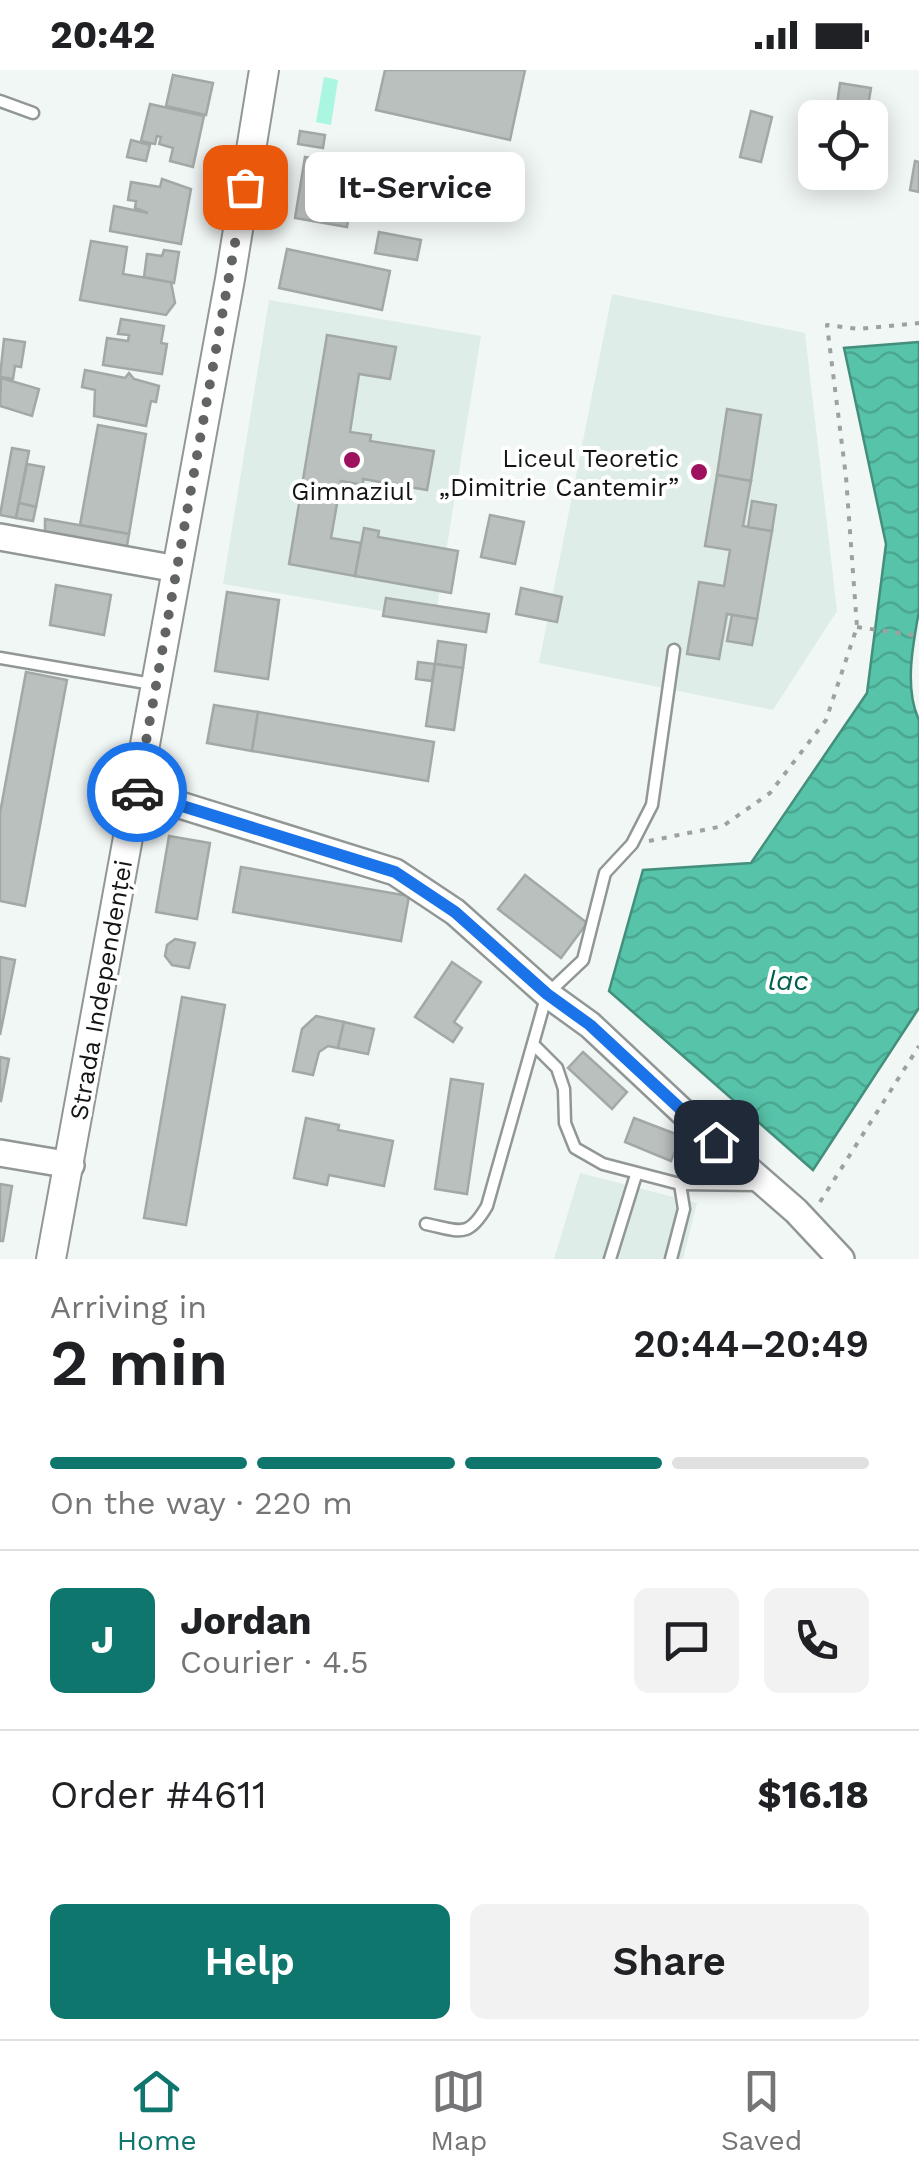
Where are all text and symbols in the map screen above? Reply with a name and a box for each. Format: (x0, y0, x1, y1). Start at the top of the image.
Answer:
text: 20:42 (50, 13, 155, 57)
map controls (798, 100, 888, 190)
button: locate (798, 100, 888, 190)
pin (203, 145, 288, 230)
callout: It-Service (305, 152, 525, 222)
icon: bag (218, 160, 273, 215)
text: It-Service (338, 168, 492, 206)
place label: Liceul Teoretic „Dimitrie Cantemir” (439, 444, 679, 502)
marker: Gimnaziul (341, 449, 363, 471)
marker: Liceul Teoretic „Dimitrie Cantemir” (688, 461, 710, 483)
place label: Gimnaziul (291, 477, 413, 506)
courier (87, 742, 187, 842)
icon: car (110, 765, 165, 820)
street label: Strada Independenței (64, 858, 138, 1122)
water label: lac (768, 964, 808, 997)
pin (674, 1100, 759, 1185)
icon: home (689, 1115, 744, 1170)
text: Arriving in (50, 1288, 207, 1326)
text: 20:44–20:49 (633, 1322, 869, 1366)
text: 2 min (50, 1325, 228, 1401)
text: On the way · 220 m (50, 1484, 353, 1522)
button: chat (634, 1588, 739, 1693)
button: phone (764, 1588, 869, 1693)
text: Jordan (180, 1599, 312, 1643)
text: J (91, 1618, 114, 1662)
text: Courier · 4.5 (180, 1643, 369, 1681)
text: Order #4611 (50, 1773, 267, 1817)
text: $16.18 (757, 1773, 869, 1817)
button: Help (50, 1904, 450, 2019)
button: Share (470, 1904, 869, 2019)
tab: Home (117, 2064, 197, 2157)
tab: Map (430, 2064, 487, 2157)
tab: Saved (721, 2064, 802, 2157)

